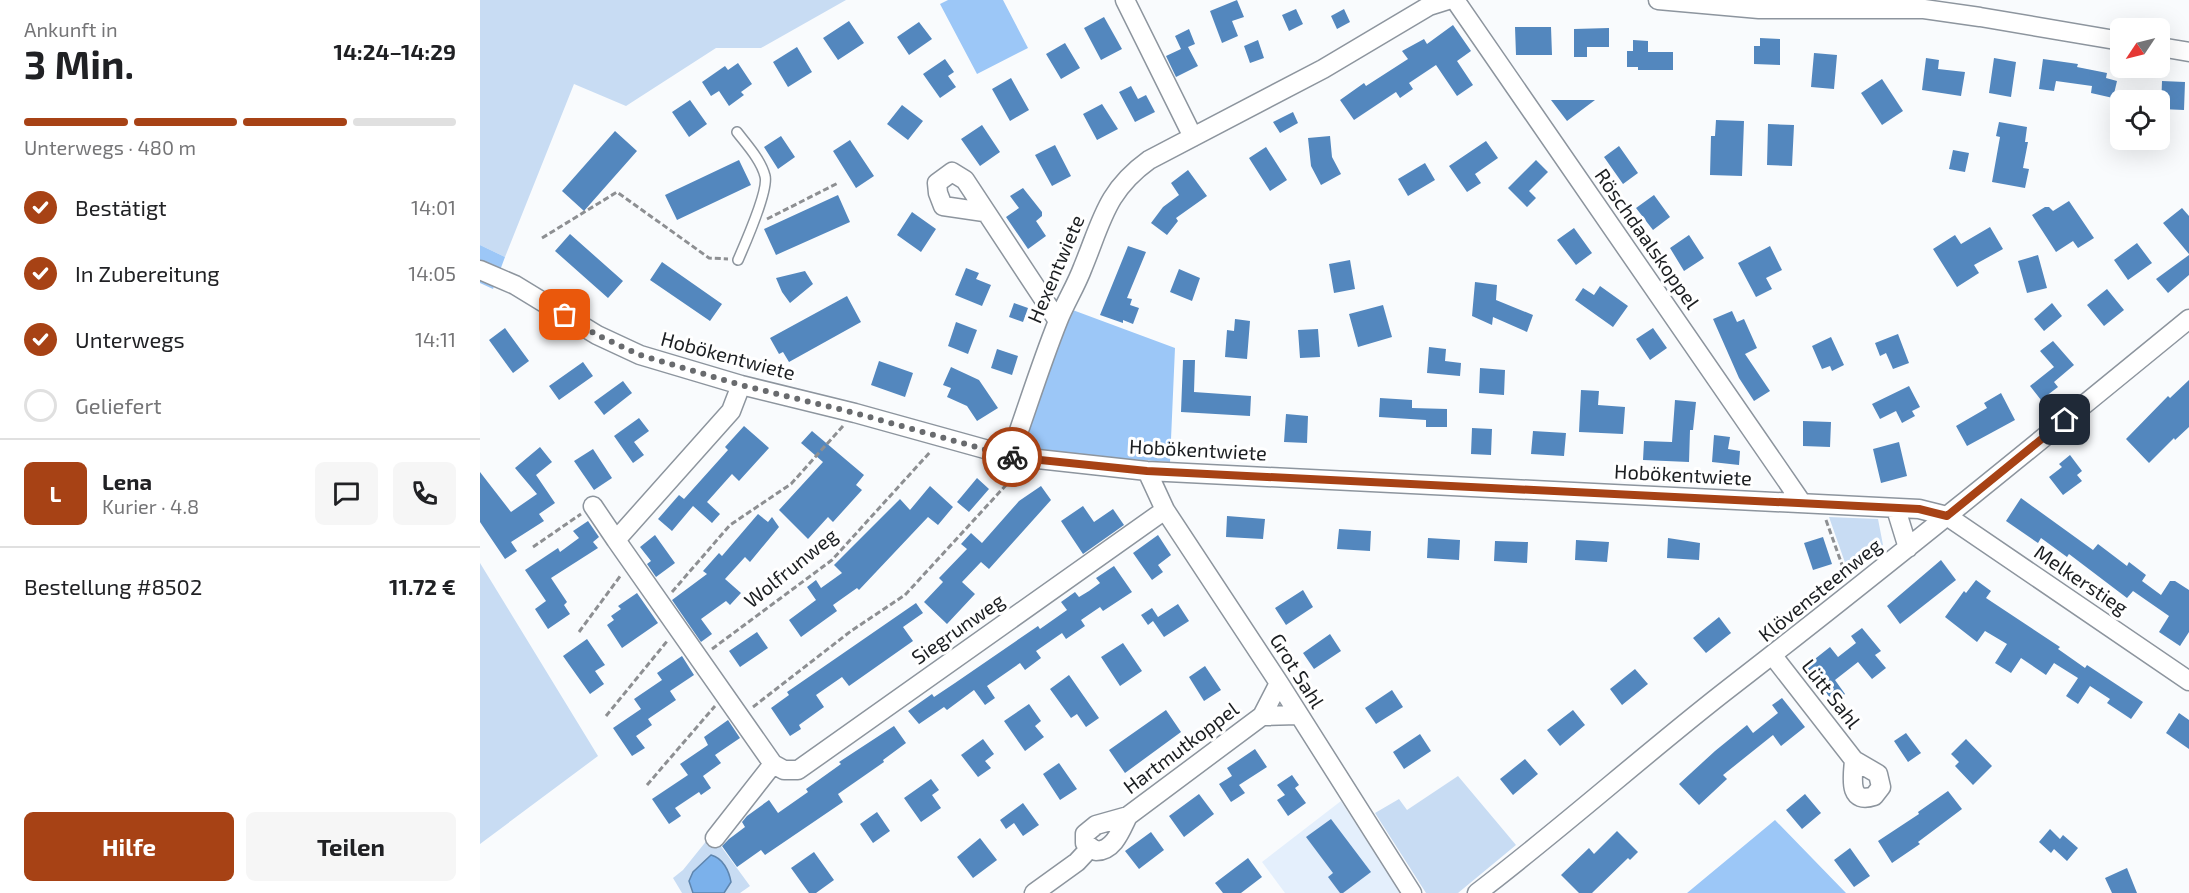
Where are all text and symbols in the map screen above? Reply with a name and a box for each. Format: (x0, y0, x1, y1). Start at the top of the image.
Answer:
text: Ankunft in (24, 17, 118, 41)
north arrow (2110, 18, 2170, 78)
map controls (2110, 18, 2170, 150)
text: 14:24–14:29 (333, 38, 456, 64)
text: 3 Min. (24, 40, 134, 87)
button: locate (2110, 90, 2170, 150)
text: Unterwegs · 480 m (24, 135, 196, 159)
street label: Röschdaalskoppel (1590, 164, 1705, 313)
icon: check (24, 191, 57, 224)
text: Bestätigt (75, 194, 167, 220)
text: 14:01 (411, 195, 456, 219)
street label: Hexentwiete (1022, 211, 1089, 326)
icon: check (24, 257, 57, 290)
text: In Zubereitung (75, 260, 220, 286)
text: 14:05 (408, 261, 456, 285)
pin (539, 289, 590, 340)
icon: bag (548, 298, 581, 331)
icon: check (24, 323, 57, 356)
text: Unterwegs (75, 326, 185, 352)
street label: Hobökentwiete (659, 326, 798, 384)
text: 14:11 (415, 327, 456, 351)
text: Geliefert (75, 392, 162, 418)
pin (2039, 394, 2090, 445)
icon: home (2048, 403, 2081, 436)
courier (982, 427, 1042, 487)
street label: Hobökentwiete (1129, 433, 1268, 465)
icon: bike (996, 441, 1029, 474)
street label: Hobökentwiete (1614, 458, 1753, 490)
button: chat (315, 462, 378, 525)
button: phone (393, 462, 456, 525)
text: Lena (102, 468, 152, 494)
text: L (50, 480, 61, 506)
text: Kurier · 4.8 (102, 494, 199, 518)
street label: Wolfrunweg (739, 522, 842, 612)
street label: Klövensteenweg (1753, 532, 1886, 646)
street label: Melkerstieg (2030, 539, 2133, 619)
text: Bestellung #8502 (24, 573, 202, 599)
text: 11.72 € (389, 573, 456, 599)
street label: Siegrunweg (907, 588, 1008, 669)
street label: Grot Sahl (1266, 629, 1330, 712)
street label: Lütt Sahl (1797, 654, 1866, 733)
street label: Hartmutkoppel (1118, 696, 1243, 798)
button: Hilfe (24, 812, 234, 881)
button: Teilen (246, 812, 456, 881)

